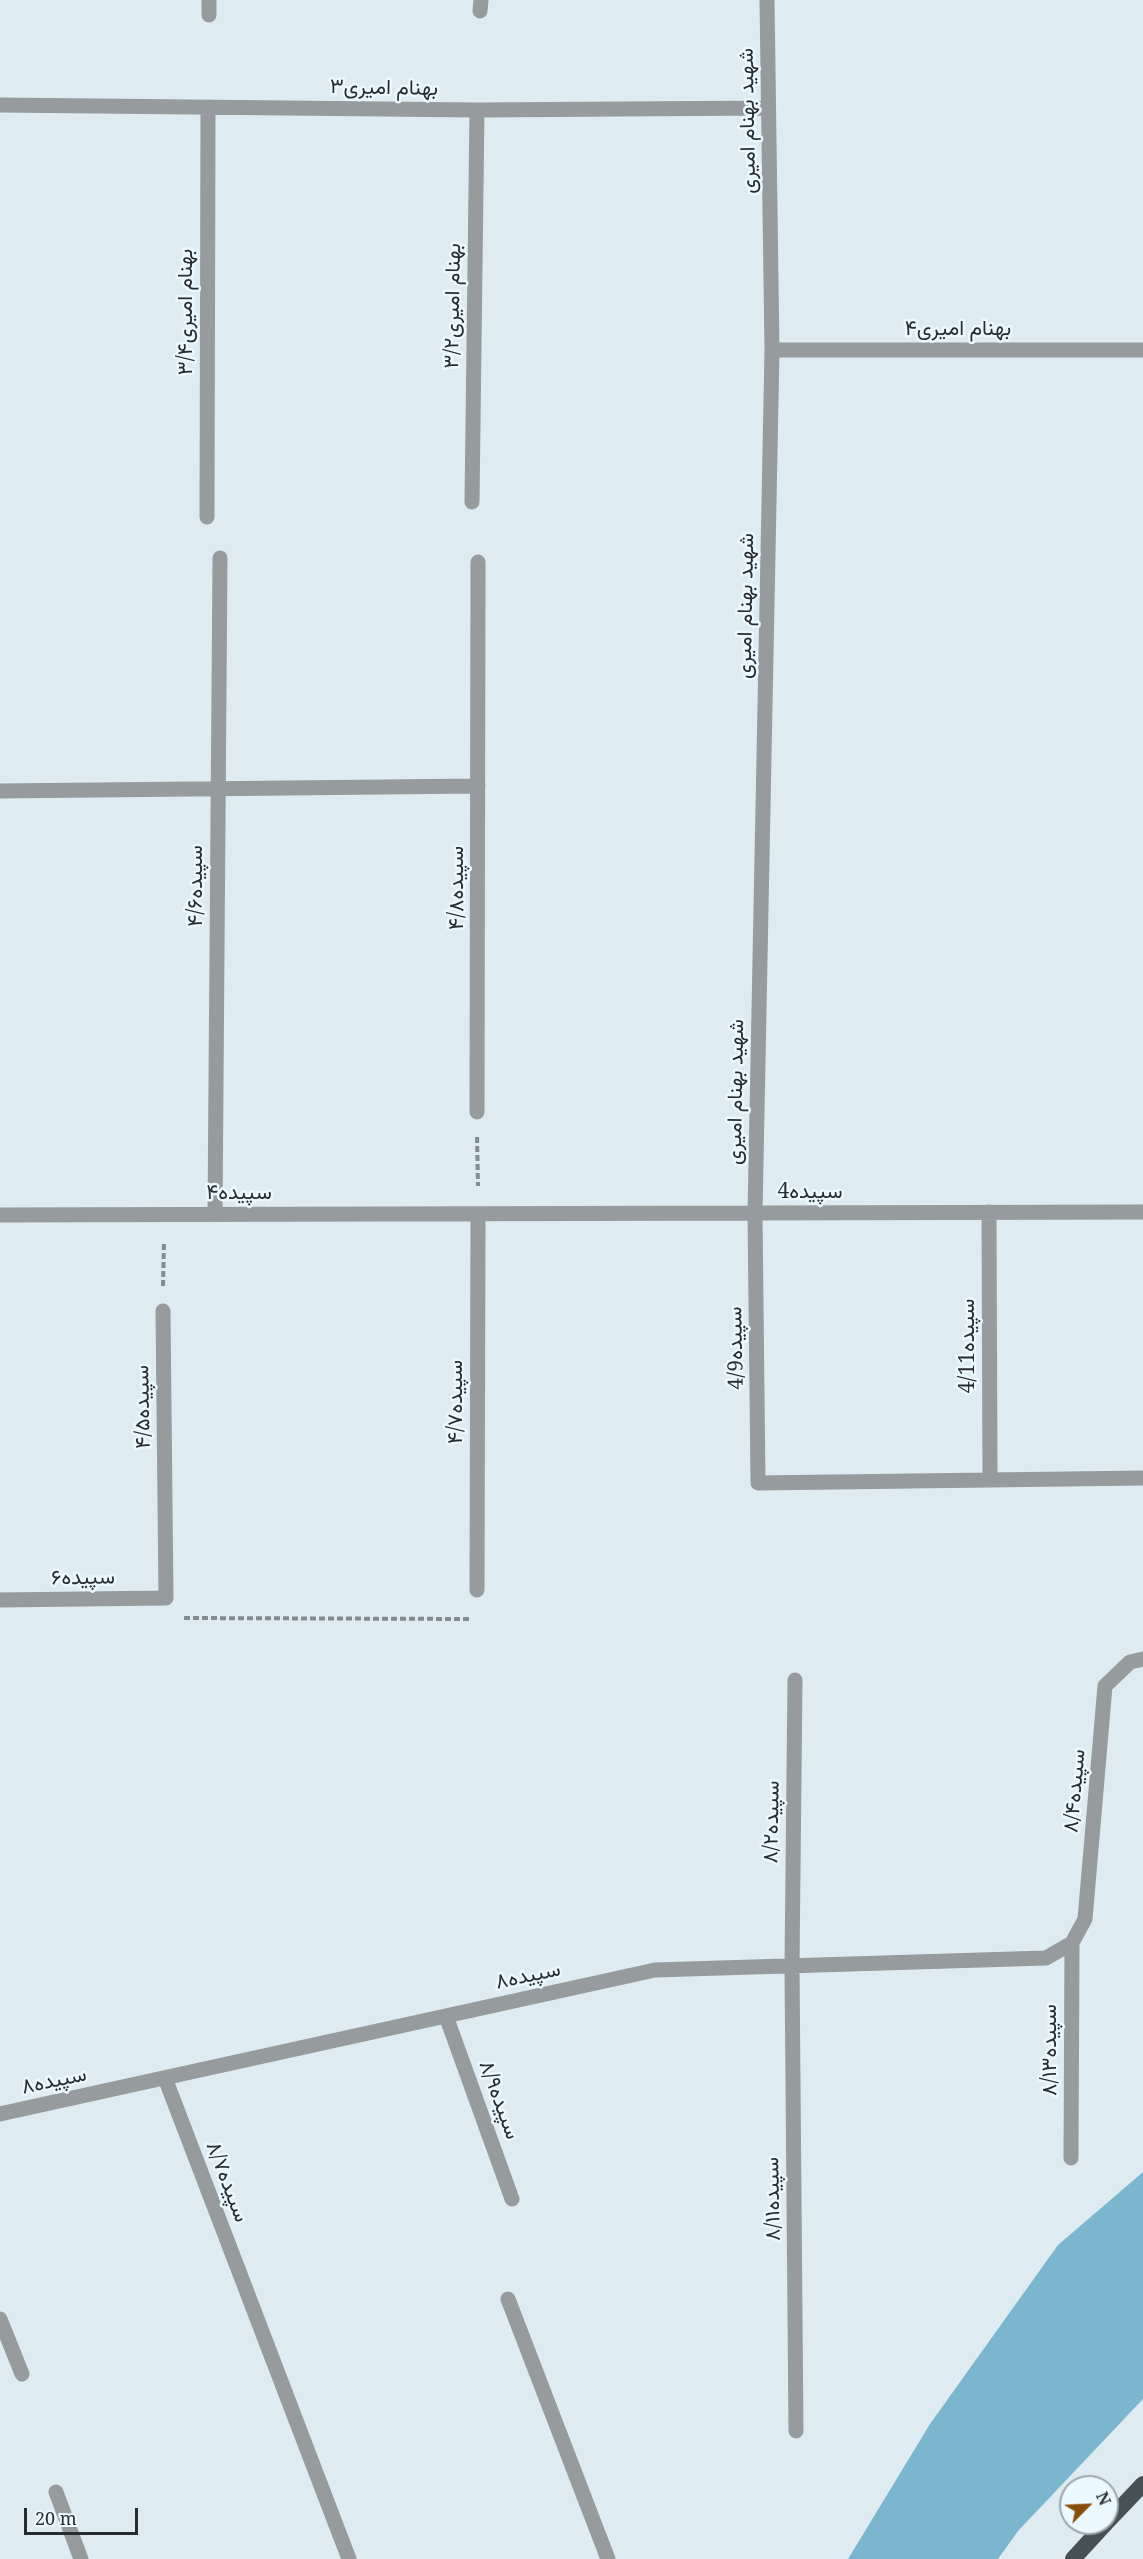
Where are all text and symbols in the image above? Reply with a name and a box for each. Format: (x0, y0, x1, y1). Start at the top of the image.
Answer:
street label: شهید بهنام امیری (734, 48, 762, 194)
street label: بهنام امیری۳ (330, 74, 438, 102)
street label: بهنام امیری۳/۲ (439, 243, 467, 369)
street label: بهنام امیری۳/۴ (173, 249, 199, 375)
street label: بهنام امیری۴ (905, 316, 1011, 342)
street label: شهید بهنام امیری (732, 533, 760, 679)
street label: سپیده۴/۶ (183, 845, 209, 927)
street label: سپیده۴/۸ (444, 846, 470, 930)
street label: شهید بهنام امیری (722, 1019, 750, 1165)
street label: 4سپیده (777, 1179, 843, 1205)
street label: سپیده۴ (206, 1180, 272, 1206)
street label: 4/11سپیده (955, 1299, 981, 1393)
street label: 4/9سپیده (723, 1306, 749, 1390)
street label: سپیده۴/۷ (443, 1360, 469, 1444)
street label: سپیده۴/۵ (130, 1365, 156, 1449)
street label: سپیده۶ (51, 1565, 115, 1591)
street label: سپیده۸/۴ (1059, 1748, 1091, 1834)
street label: سپیده۸/۲ (759, 1780, 785, 1864)
street label: سپیده۸ (493, 1957, 563, 1995)
street label: سپیده۸/۱۳ (1037, 2004, 1063, 2096)
street label: سپیده۸/۹ (473, 2057, 525, 2143)
street label: سپیده۸ (19, 2062, 89, 2100)
street label: سپیده۸/۷ (200, 2138, 254, 2226)
street label: سپیده۸/۱۱ (760, 2157, 786, 2241)
north arrow (1059, 2475, 1119, 2535)
text: N (1091, 2488, 1116, 2509)
scale bar (27, 2496, 141, 2534)
text: 20 m (35, 2506, 77, 2530)

